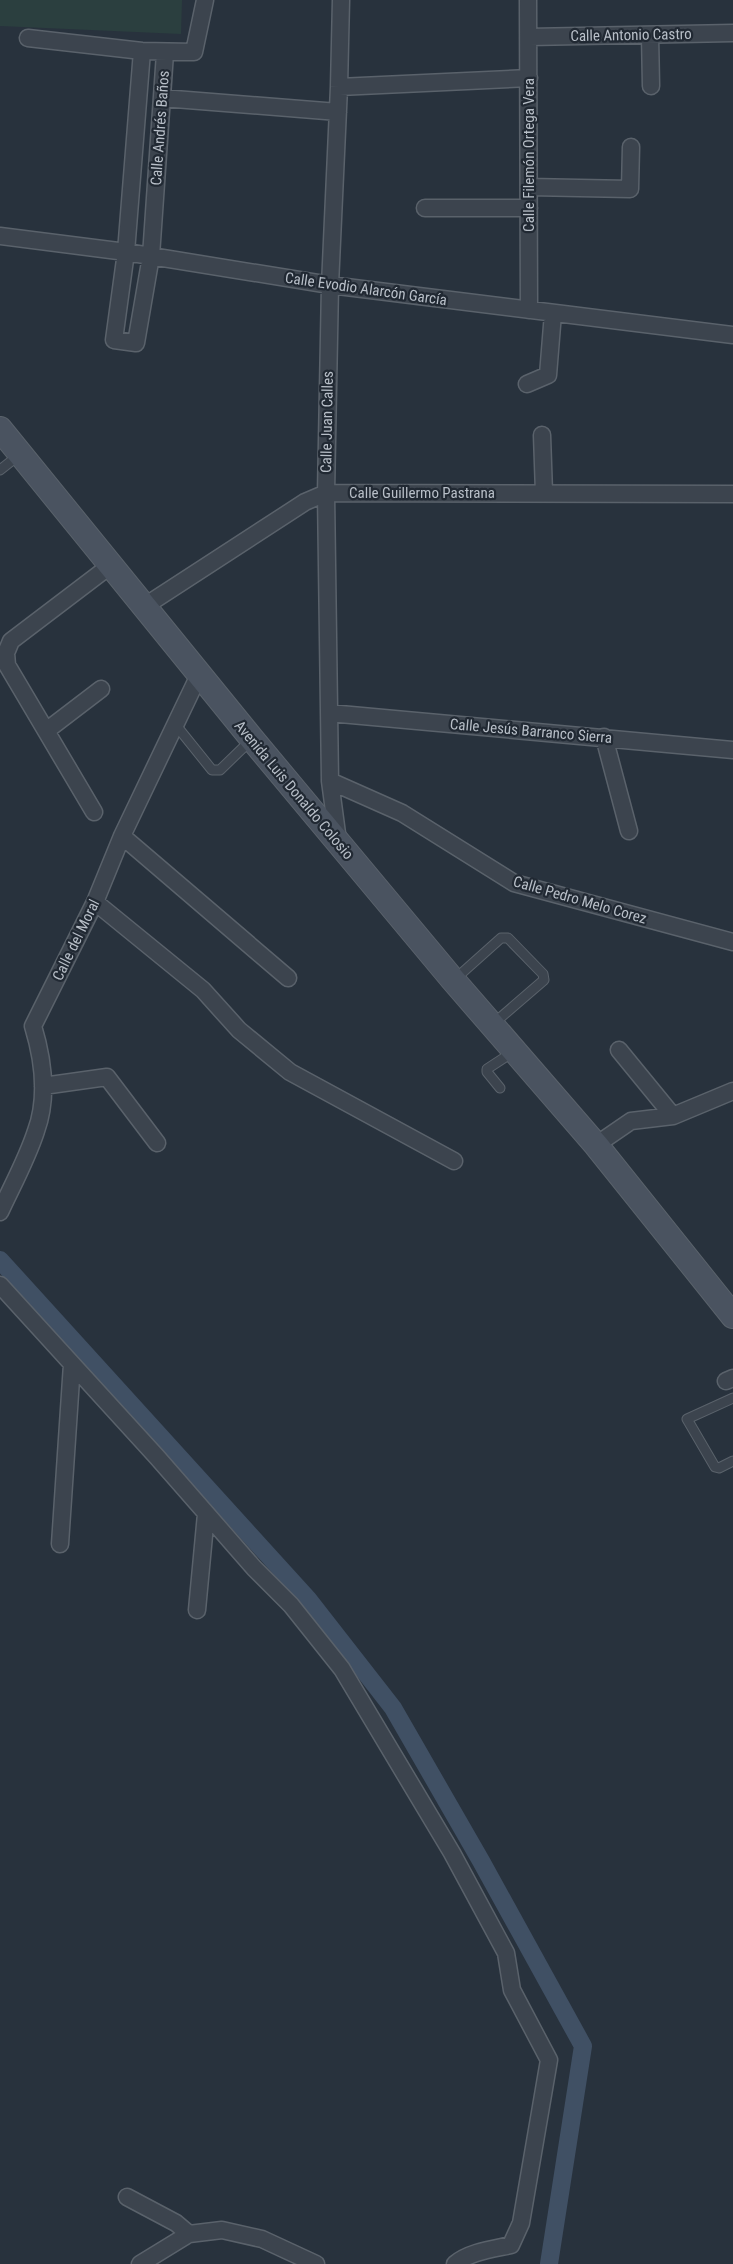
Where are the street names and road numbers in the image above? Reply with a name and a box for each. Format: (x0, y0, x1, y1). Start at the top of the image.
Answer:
street label: Calle Antonio Castro (570, 25, 692, 45)
street label: Calle Andrés Baños (147, 70, 173, 186)
street label: Calle Filemón Ortega Vera (520, 78, 538, 232)
street label: Calle Evodio Alarcón García (284, 269, 448, 309)
street label: Calle Juan Calles (317, 371, 337, 473)
street label: Calle Guillermo Pastrana (349, 484, 495, 502)
street label: Calle Jesús Barranco Sierra (449, 715, 613, 747)
street label: Avenida Luis Donaldo Colosio (231, 717, 357, 863)
street label: Calle Pedro Melo Corez (511, 872, 649, 928)
street label: Calle del Moral (49, 896, 103, 984)

